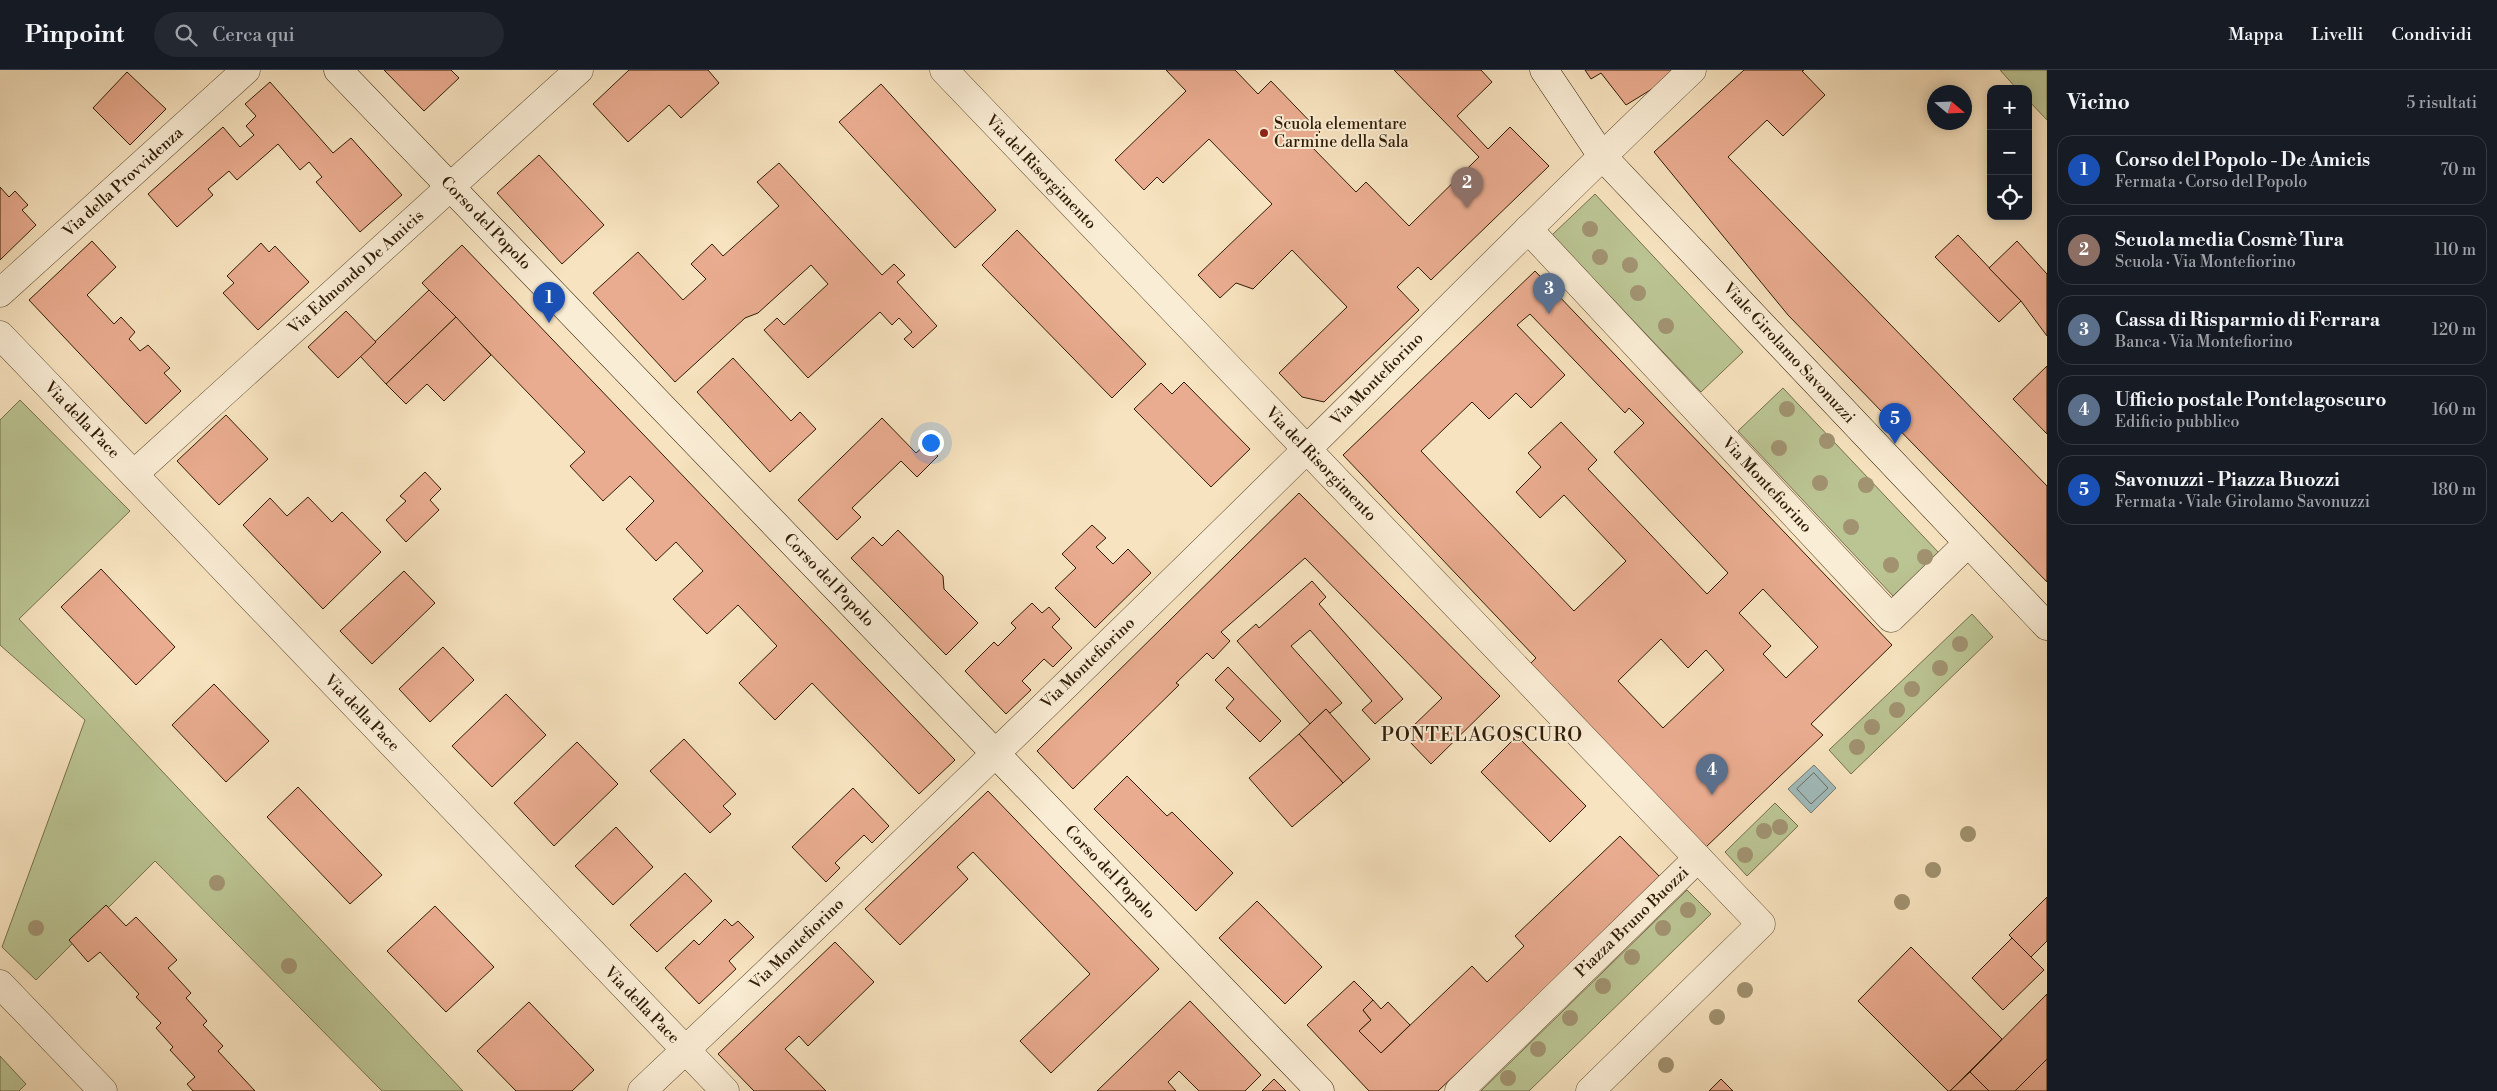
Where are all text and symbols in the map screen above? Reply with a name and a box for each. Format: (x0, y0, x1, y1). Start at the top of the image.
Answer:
search box (154, 12, 504, 57)
text: Pinpoint (25, 20, 124, 50)
icon: search (172, 21, 200, 49)
text: Cerca qui (212, 23, 295, 47)
text: Mappa (2228, 23, 2283, 46)
text: Livelli (2311, 23, 2364, 46)
text: Condividi (2392, 23, 2472, 46)
north arrow (1927, 85, 1972, 130)
map controls (1987, 85, 2032, 220)
button: + (1987, 85, 2032, 130)
text: Vicino (2067, 90, 2130, 116)
text: 5 risultati (2407, 93, 2477, 113)
street label: Via del Risorgimento (981, 110, 1101, 233)
place label: Scuola elementare Carmine della Sala (1274, 114, 1410, 152)
street label: Via della Provvidenza (58, 122, 188, 242)
marker: Scuola elementare Carmine della Sala (1258, 127, 1270, 139)
button: − (1987, 130, 2032, 175)
text: Corso del Popolo - De Amicis (2115, 148, 2370, 172)
text: 1 (2080, 160, 2088, 180)
text: 70 m (2440, 160, 2476, 180)
pin: 2 (1451, 167, 1483, 208)
street label: Corso del Popolo (436, 172, 536, 274)
text: Fermata · Corso del Popolo (2115, 172, 2307, 192)
button: locate (1987, 175, 2032, 220)
street label: Via Edmondo De Amicis (283, 206, 428, 339)
text: Scuola media Cosmè Tura (2115, 228, 2344, 252)
text: 2 (2079, 240, 2089, 260)
text: 110 m (2434, 240, 2476, 260)
text: Scuola · Via Montefiorino (2115, 252, 2296, 272)
pin: 3 (1533, 273, 1565, 314)
street label: Viale Girolamo Savonuzzi (1718, 278, 1859, 427)
pin: 1 (533, 282, 565, 323)
text: Cassa di Risparmio di Ferrara (2115, 308, 2380, 332)
text: 3 (2079, 320, 2089, 340)
text: 120 m (2432, 320, 2476, 340)
street label: Via Montefiorino (1326, 328, 1428, 430)
text: Banca · Via Montefiorino (2115, 332, 2293, 352)
street label: Via della Pace (40, 377, 124, 463)
text: Ufficio postale Pontelagoscuro (2115, 388, 2386, 412)
text: 4 (2079, 400, 2089, 420)
text: 160 m (2432, 400, 2476, 420)
street label: Via del Risorgimento (1261, 402, 1381, 525)
pin: 5 (1879, 403, 1911, 444)
text: Edificio pubblico (2115, 412, 2240, 432)
your location (918, 430, 944, 456)
street label: Via Montefiorino (1717, 432, 1816, 537)
text: Savonuzzi - Piazza Buozzi (2115, 468, 2340, 492)
text: 5 (2079, 480, 2089, 500)
text: 180 m (2432, 480, 2476, 500)
text: Fermata · Viale Girolamo Savonuzzi (2115, 492, 2370, 512)
street label: Corso del Popolo (779, 529, 879, 631)
street label: Via Montefiorino (1036, 613, 1139, 714)
street label: Via della Pace (320, 670, 404, 756)
district label: PONTELAGOSCURO (1381, 723, 1583, 747)
pin: 4 (1696, 754, 1728, 795)
street label: Corso del Popolo (1060, 821, 1160, 923)
street label: Piazza Bruno Buozzi (1571, 862, 1693, 982)
street label: Via Montefiorino (745, 894, 848, 995)
street label: Via della Pace (600, 962, 684, 1048)

